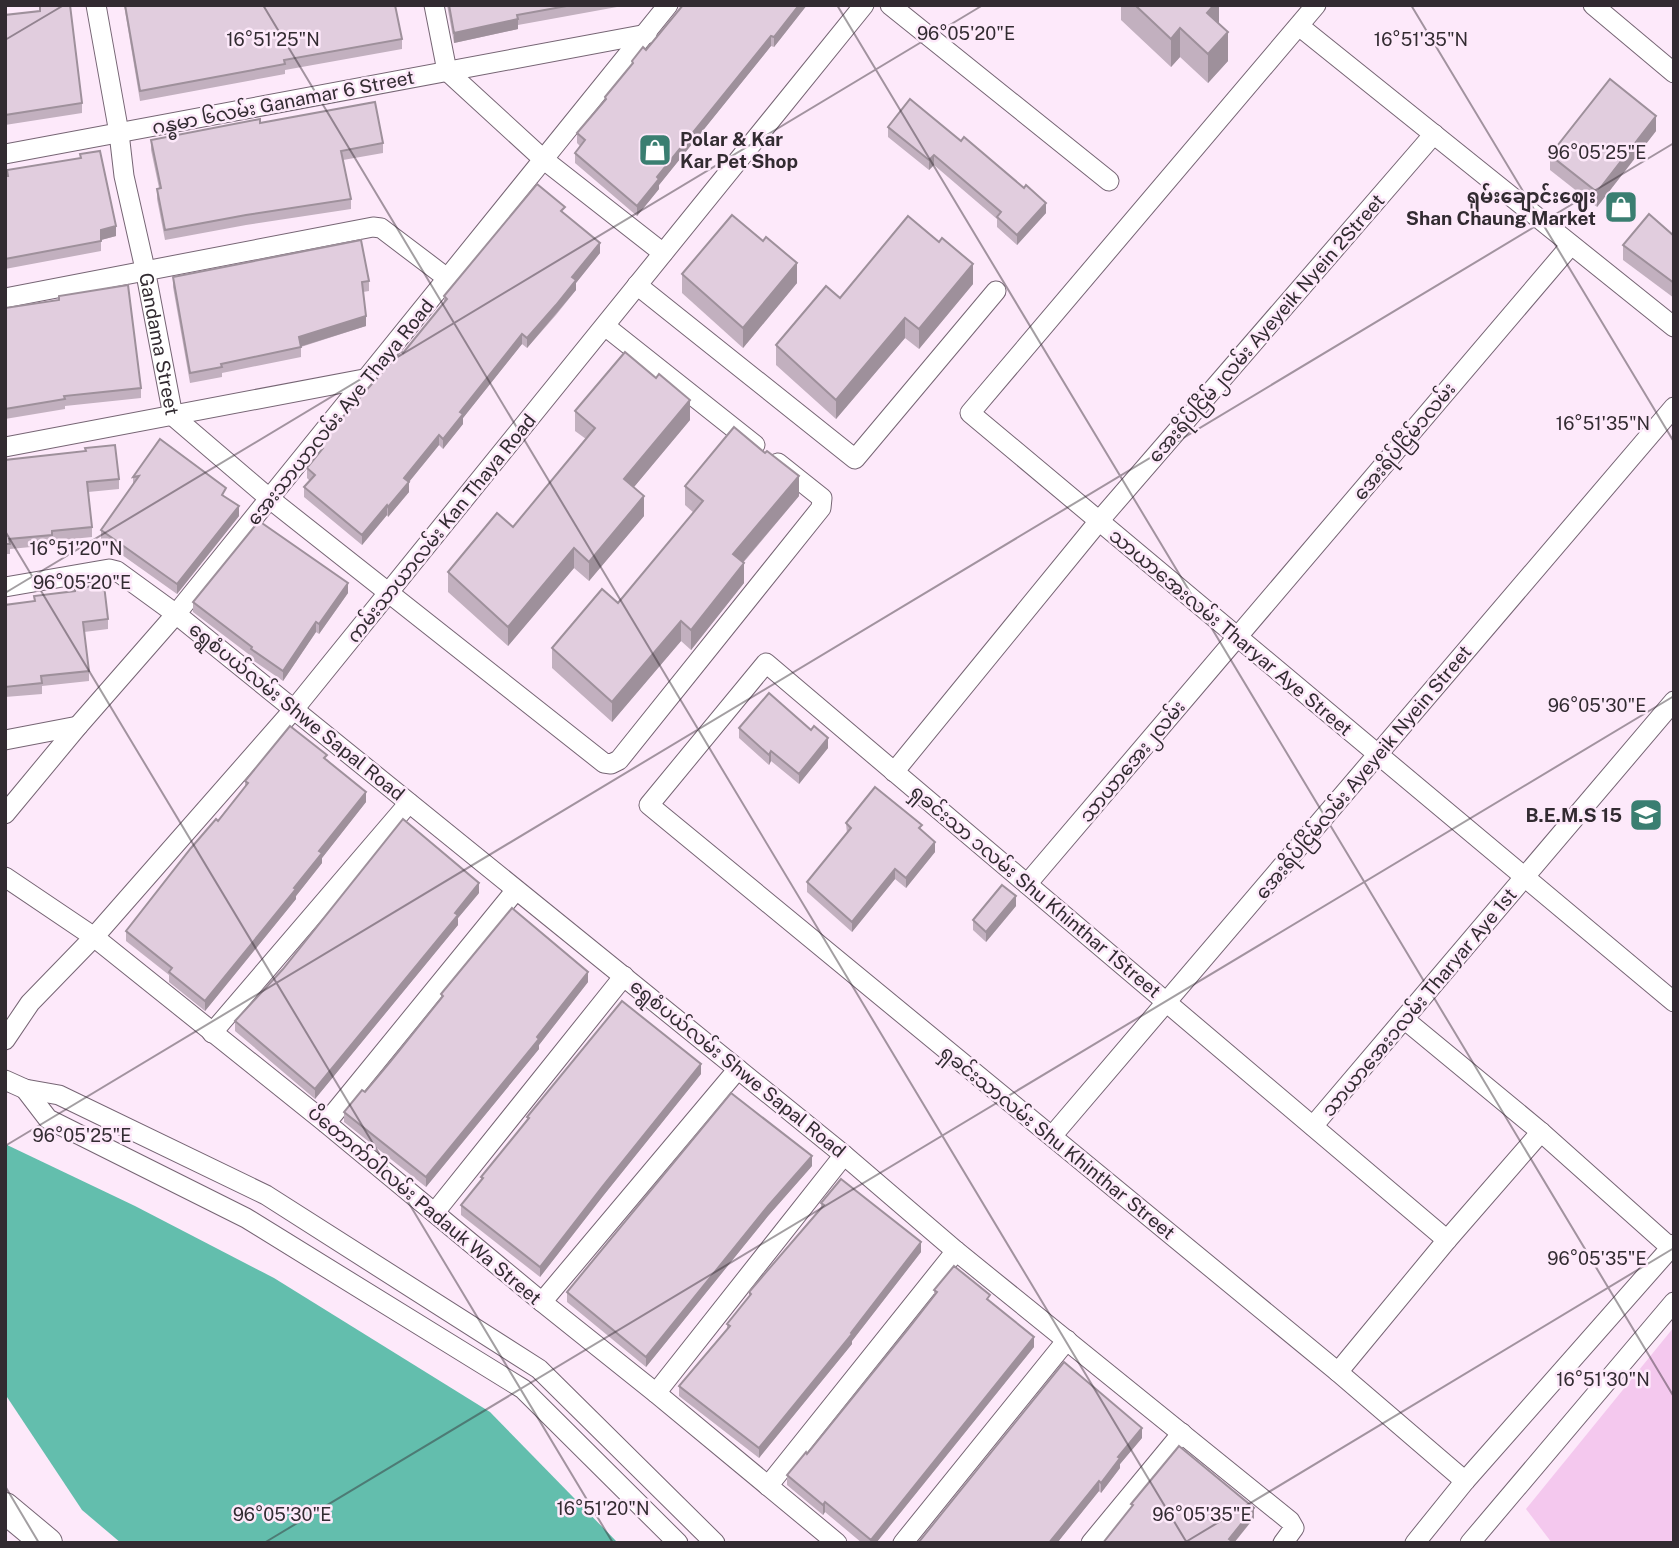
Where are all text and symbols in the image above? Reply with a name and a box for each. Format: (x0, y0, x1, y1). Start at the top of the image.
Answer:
text: 96°05'20"E (917, 23, 1015, 44)
text: 16°51'25"N (226, 29, 320, 50)
text: 16°51'35"N (1374, 29, 1468, 50)
street label: ဂန္ဓမာ ၆လမ်း Ganamar 6 Street (149, 63, 417, 144)
place label: Polar & Kar Kar Pet Shop (680, 128, 798, 172)
shop icon: Polar & Kar Kar Pet Shop (636, 131, 674, 169)
text: 96°05'25"E (1548, 142, 1646, 163)
place label: ရှမ်းချောင်းဈေး Shan Chaung Market (1406, 183, 1596, 229)
street label: အေးရိပ်ငြိမ်၂လမ်း Ayeyeik Nyein 2Street (1141, 187, 1392, 470)
shop icon: ရှမ်းချောင်းဈေး Shan Chaung Market (1602, 188, 1640, 226)
street label: Gandama Street (135, 271, 184, 417)
street label: အေးသာယာလမ်း Aye Thaya Road (240, 293, 438, 529)
street label: အေးရိပ်ငြိမ်၁လမ်း (1346, 376, 1463, 507)
street label: ကမ်းသာယာလမ်း Kan Thaya Road (340, 407, 540, 647)
text: 16°51'35"N (1556, 413, 1650, 434)
street label: သာယာအေးလမ်း Tharyar Aye Street (1105, 522, 1359, 740)
text: 16°51'20"N (29, 538, 123, 559)
text: 96°05'20"E (33, 572, 131, 593)
street label: ရွေစံပယ်လမ်း Shwe Sapal Road (182, 615, 411, 809)
street label: အေးရိပ်ငြိမ်လမ်း Ayeyeik Nyein Street (1248, 639, 1479, 906)
street label: သာယာအေး၂လမ်း (1072, 694, 1193, 830)
text: 96°05'30"E (1548, 695, 1646, 716)
street label: ရှခင်းသာ ၁လမ်း Shu Khinthar 1Street (903, 778, 1167, 1007)
school or university icon: B.E.M.S 15 (1627, 796, 1665, 834)
place label: B.E.M.S 15 (1526, 804, 1622, 826)
street label: သာယာအေး၁လမ်း Tharyar Aye 1st (1315, 882, 1521, 1121)
street label: ရွေစံပယ်လမ်း Shwe Sapal Road (623, 972, 852, 1166)
street label: ရှခင်းသာလမ်း Shu Khinthar Street (933, 1038, 1182, 1248)
street label: ပိတောက်ဝါလမ်း Padauk Wa Street (304, 1099, 548, 1309)
text: 96°05'25"E (33, 1125, 131, 1146)
text: 96°05'35"E (1547, 1248, 1647, 1269)
text: 16°51'30"N (1556, 1369, 1650, 1390)
text: 16°51'20"N (556, 1498, 650, 1519)
text: 96°05'30"E (233, 1504, 331, 1525)
text: 96°05'35"E (1152, 1504, 1252, 1525)

